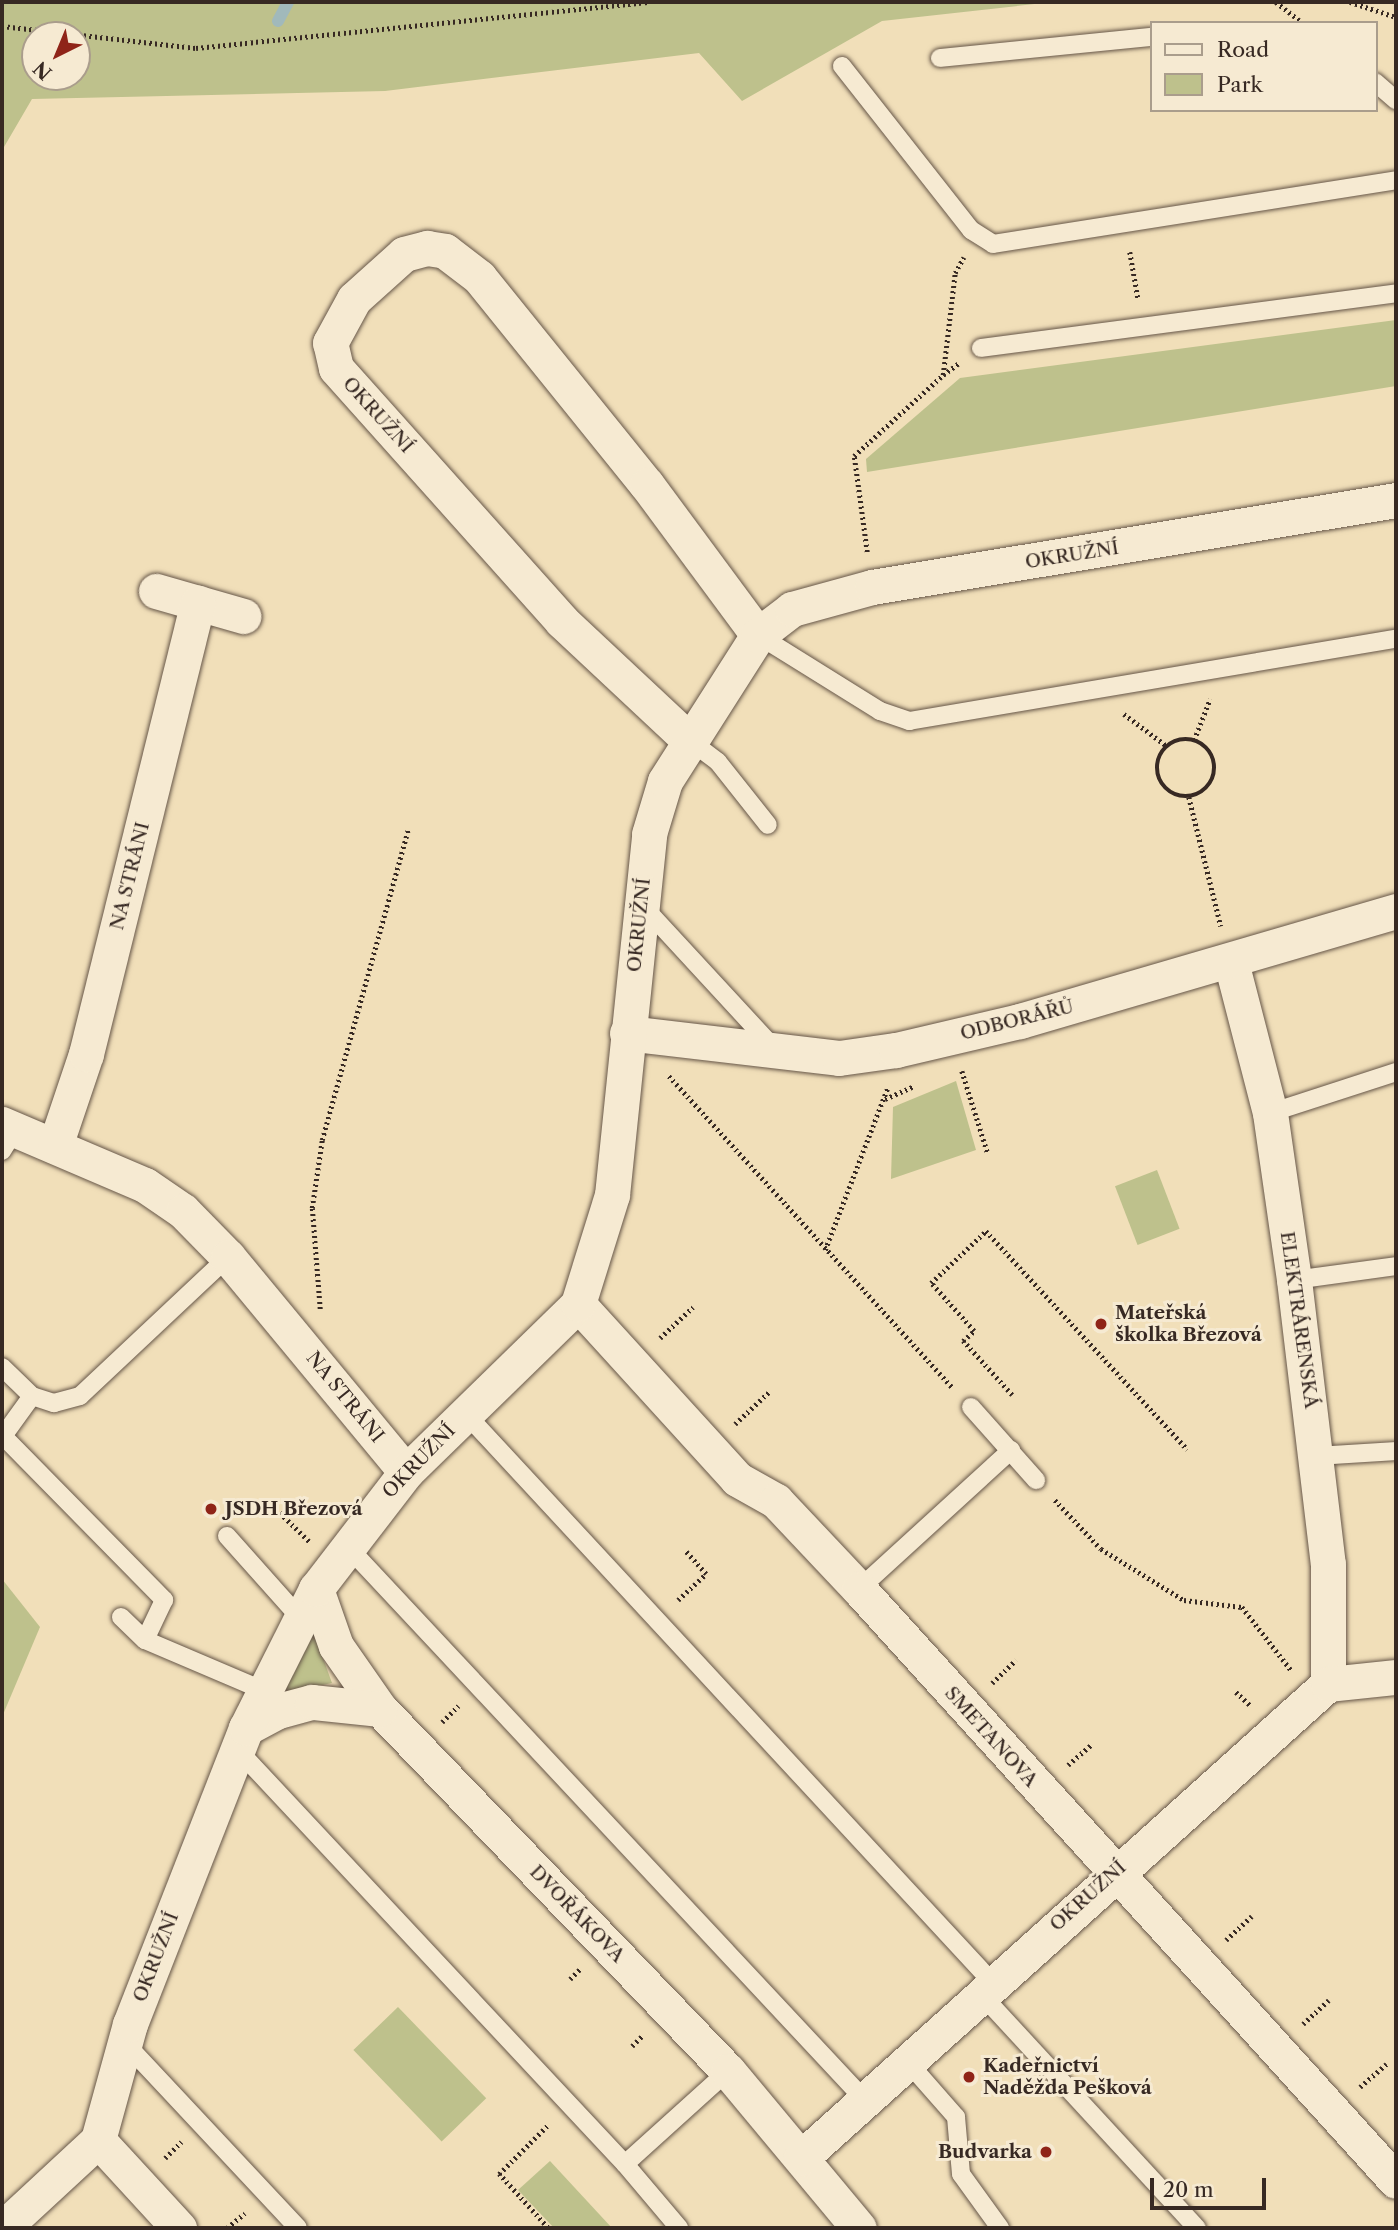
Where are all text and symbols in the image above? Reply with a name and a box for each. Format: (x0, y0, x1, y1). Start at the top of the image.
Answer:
north arrow (21, 21, 91, 91)
legend (1150, 21, 1377, 112)
text: Road (1217, 37, 1269, 62)
text: N (29, 56, 57, 84)
text: Park (1217, 72, 1263, 97)
street label: OKRUŽNÍ (338, 372, 418, 458)
street label: OKRUŽNÍ (1024, 536, 1120, 574)
street label: NA STRÁNI (105, 819, 155, 933)
street label: OKRUŽNÍ (623, 877, 655, 973)
street label: ODBORÁŘŮ (958, 995, 1076, 1045)
street label: ELEKTRÁRENSKÁ (1275, 1230, 1323, 1410)
place label: Mateřská školka Březová (1115, 1302, 1262, 1346)
marker: Mateřská školka Březová (1093, 1316, 1109, 1332)
street label: NA STRÁNI (301, 1347, 389, 1447)
street label: OKRUŽNÍ (378, 1419, 460, 1503)
place label: JSDH Březová (225, 1498, 362, 1520)
marker: JSDH Březová (203, 1501, 219, 1517)
street label: SMETANOVA (940, 1682, 1042, 1792)
street label: OKRUŽNÍ (1045, 1856, 1131, 1936)
street label: DVOŘÁKOVA (525, 1861, 629, 1967)
street label: OKRUŽNÍ (128, 1909, 184, 2005)
place label: Kadeřnictví Naděžda Pešková (983, 2055, 1152, 2099)
marker: Kadeřnictví Naděžda Pešková (961, 2069, 977, 2085)
place label: Budvarka (938, 2141, 1032, 2163)
marker: Budvarka (1038, 2144, 1054, 2160)
scale bar (1153, 2164, 1268, 2208)
text: 20 m (1163, 2177, 1214, 2202)

